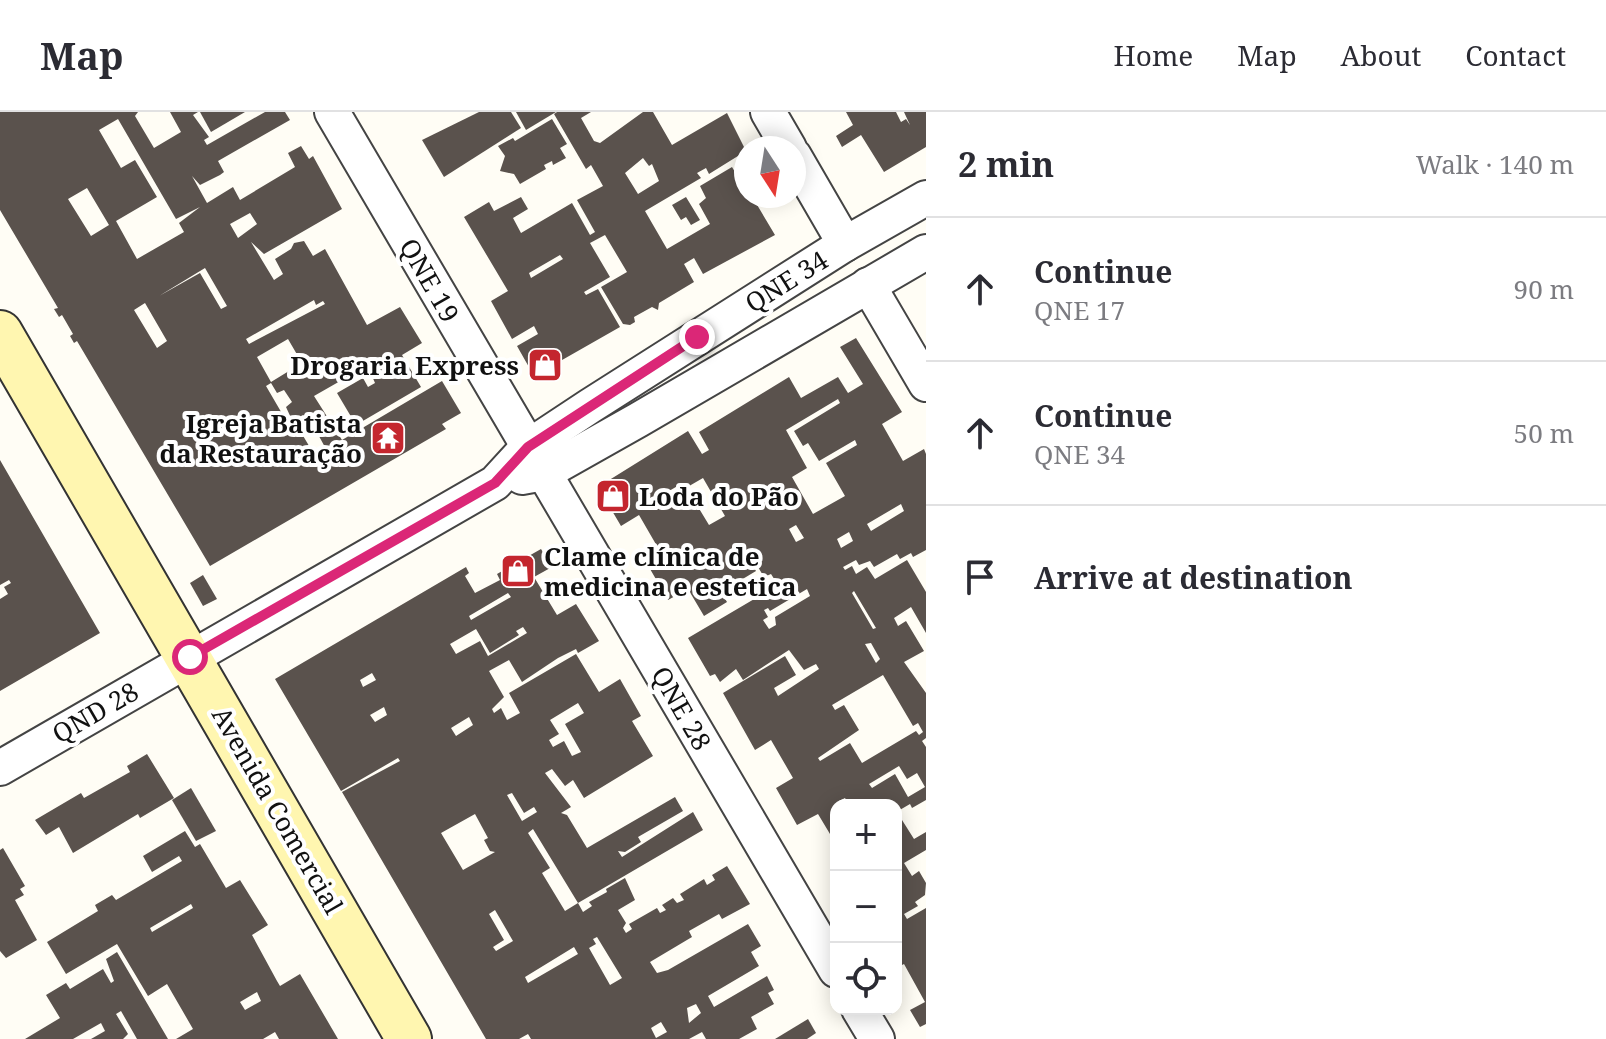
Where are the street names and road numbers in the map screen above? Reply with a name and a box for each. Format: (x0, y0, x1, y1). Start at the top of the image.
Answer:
street label: QNE 19 (392, 232, 468, 328)
street label: QNE 34 (738, 241, 835, 320)
street label: QNE 28 (644, 660, 720, 756)
street label: QND 28 (45, 673, 145, 751)
street label: Avenida Comercial (204, 700, 352, 920)

